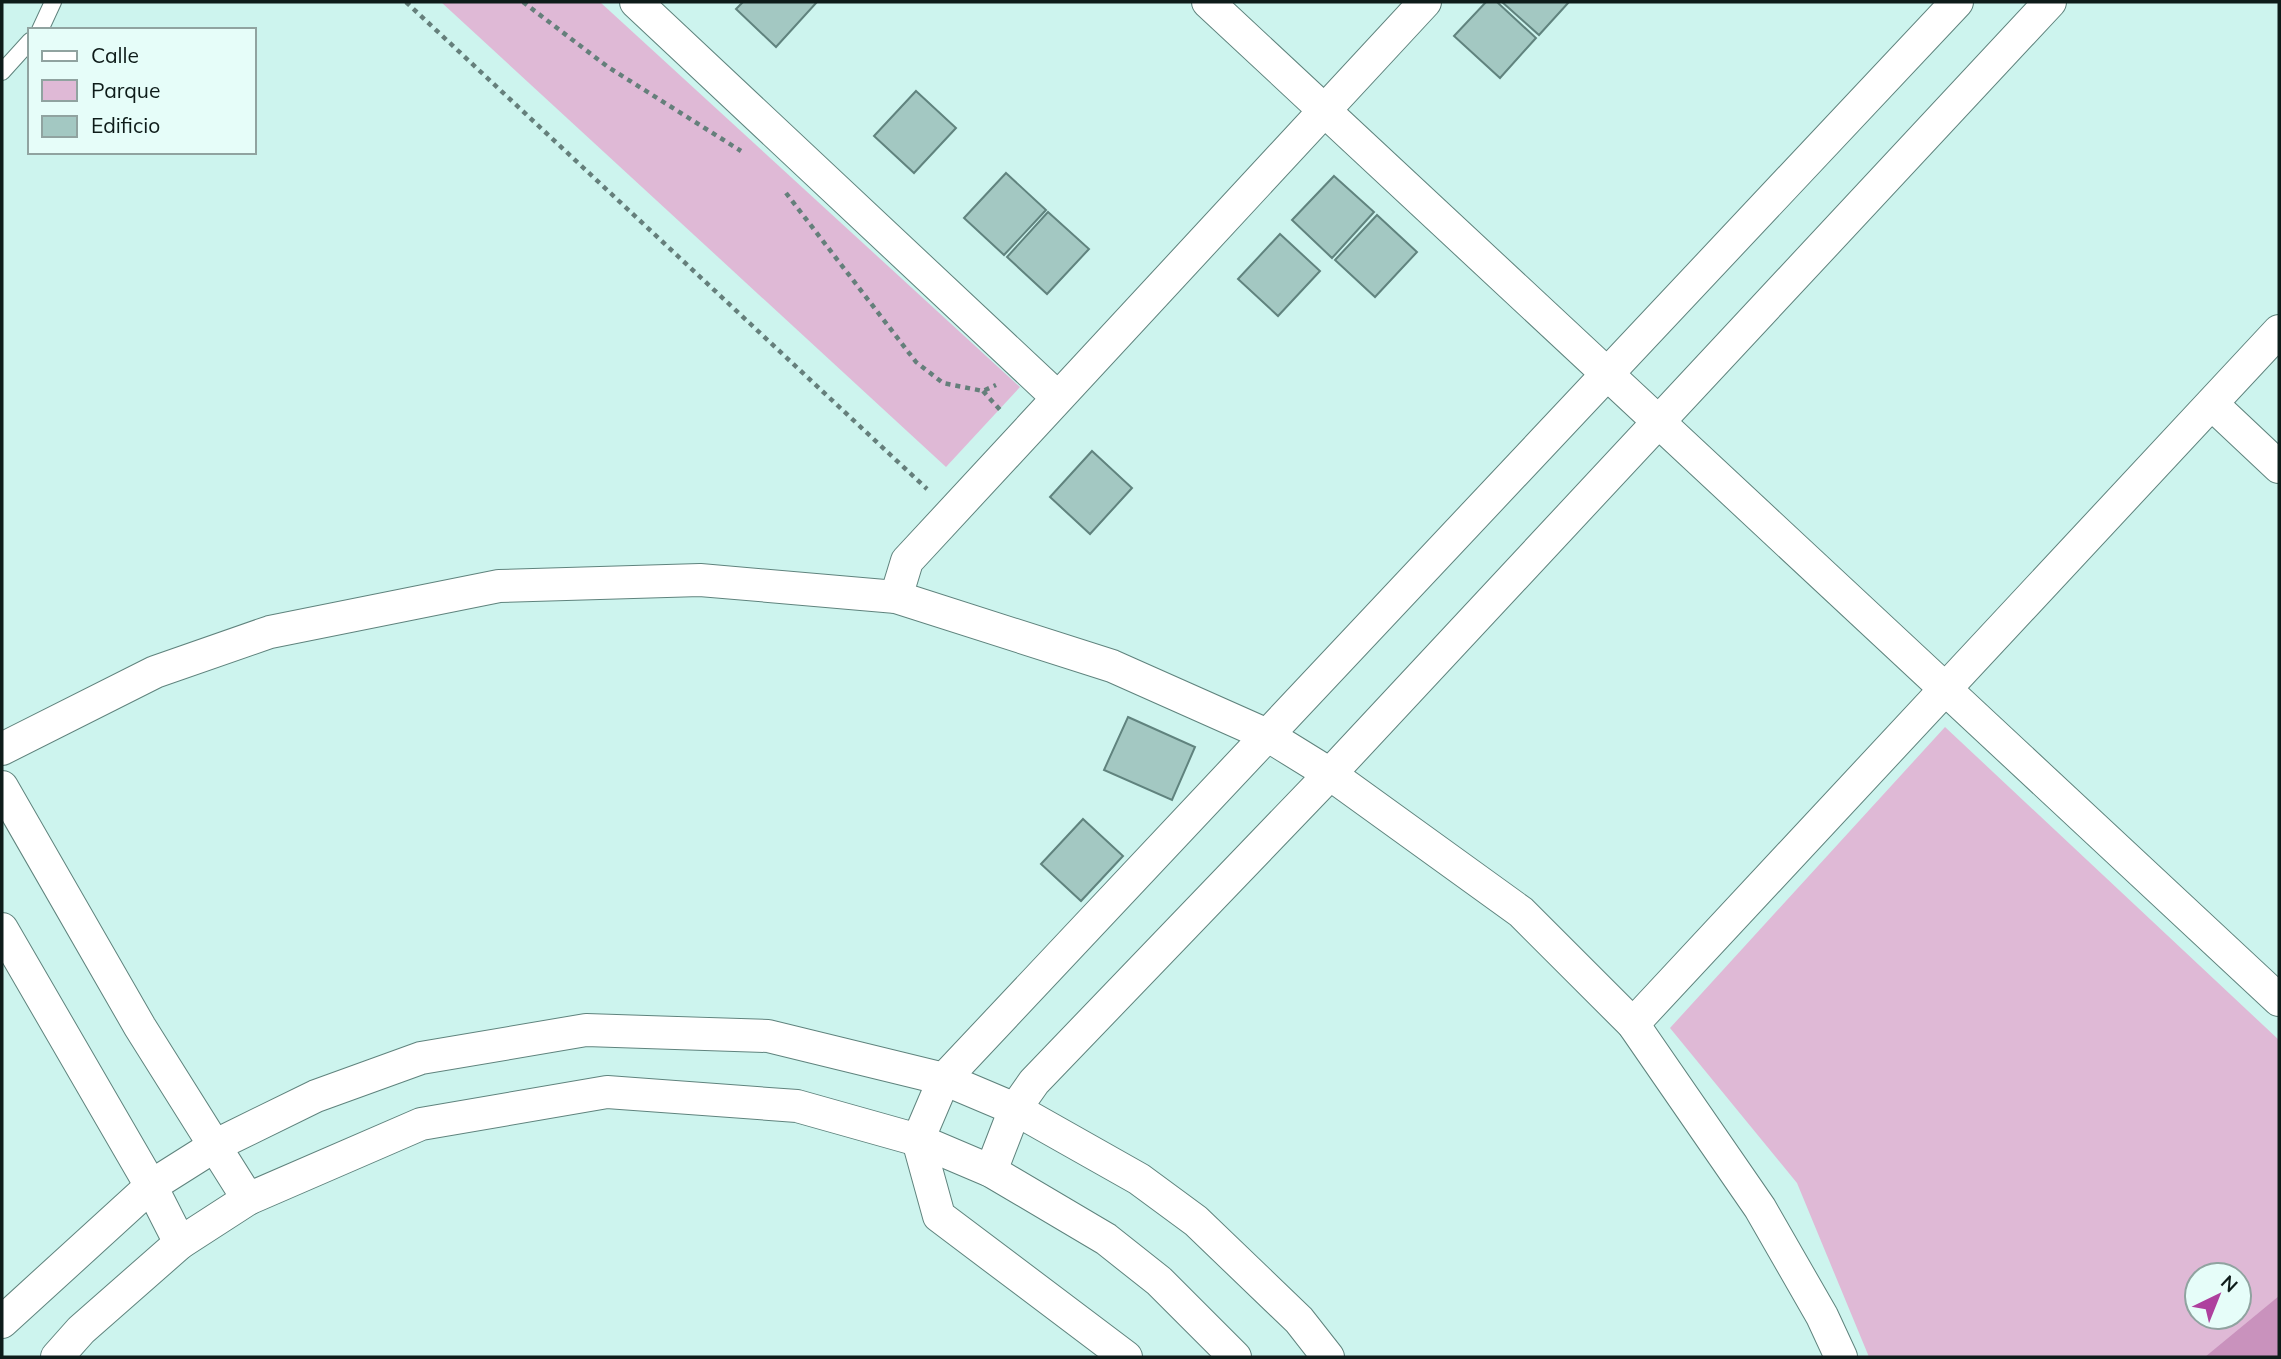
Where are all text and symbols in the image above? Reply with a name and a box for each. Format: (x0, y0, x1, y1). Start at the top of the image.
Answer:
legend (28, 28, 256, 154)
text: Calle (91, 42, 139, 68)
text: Parque (91, 77, 160, 103)
text: Edificio (91, 112, 160, 138)
north arrow (2183, 1261, 2253, 1331)
text: N (2216, 1270, 2243, 1297)

